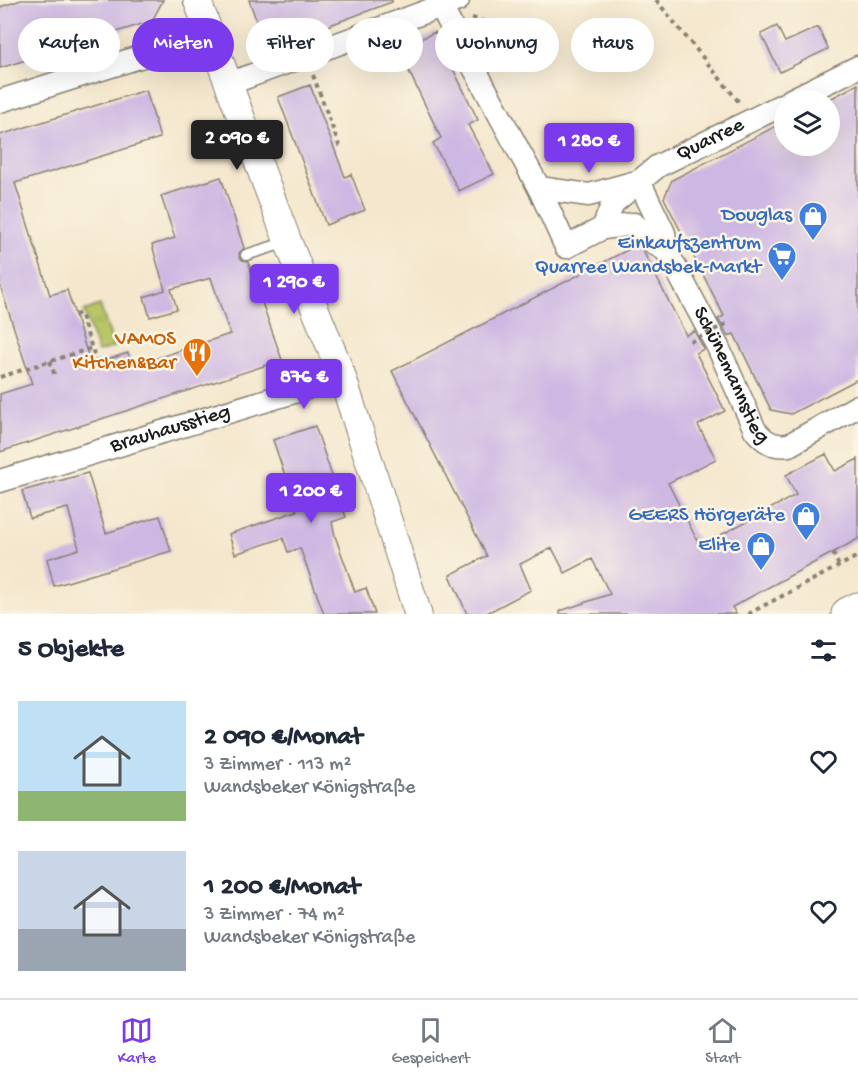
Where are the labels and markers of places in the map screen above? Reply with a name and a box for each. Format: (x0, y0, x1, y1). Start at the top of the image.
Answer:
pin: 2 090 € (182, 120, 292, 171)
pin: 1 280 € (534, 123, 644, 174)
shop icon: Douglas (797, 200, 829, 242)
place label: Douglas (720, 204, 793, 229)
place label: Einkaufszentrum Quarree Wandsbek-Markt (535, 232, 763, 281)
supermarket icon: Einkaufszentrum Quarree Wandsbek-Markt (766, 240, 798, 282)
pin: 1 290 € (239, 264, 349, 315)
place label: VAMOS Kitchen&Bar (73, 328, 178, 377)
restaurant icon: VAMOS Kitchen&Bar (181, 336, 213, 378)
pin: 876 € (262, 359, 346, 410)
pin: 1 200 € (256, 473, 366, 524)
shop icon: GEERS Hörgeräte (790, 500, 822, 542)
place label: GEERS Hörgeräte (628, 504, 786, 529)
shop icon: Elite (745, 530, 777, 572)
place label: Elite (698, 534, 741, 559)

